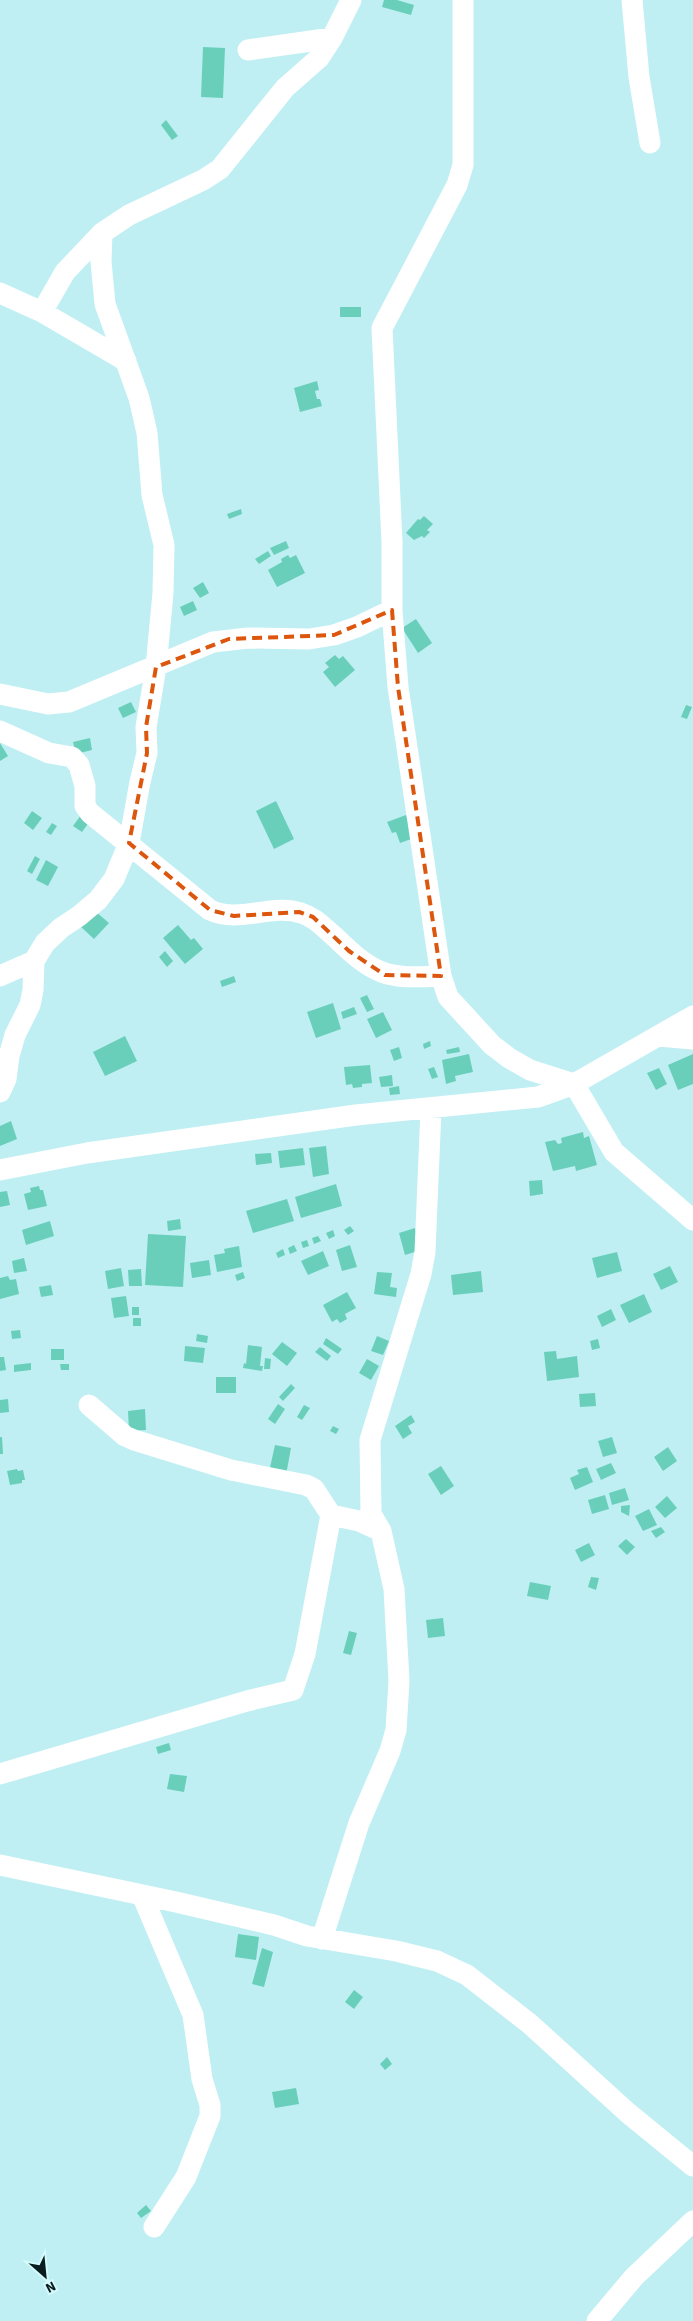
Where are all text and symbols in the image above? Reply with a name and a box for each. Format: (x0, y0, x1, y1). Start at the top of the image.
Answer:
north arrow (20, 2251, 70, 2301)
text: N (42, 2276, 59, 2298)

